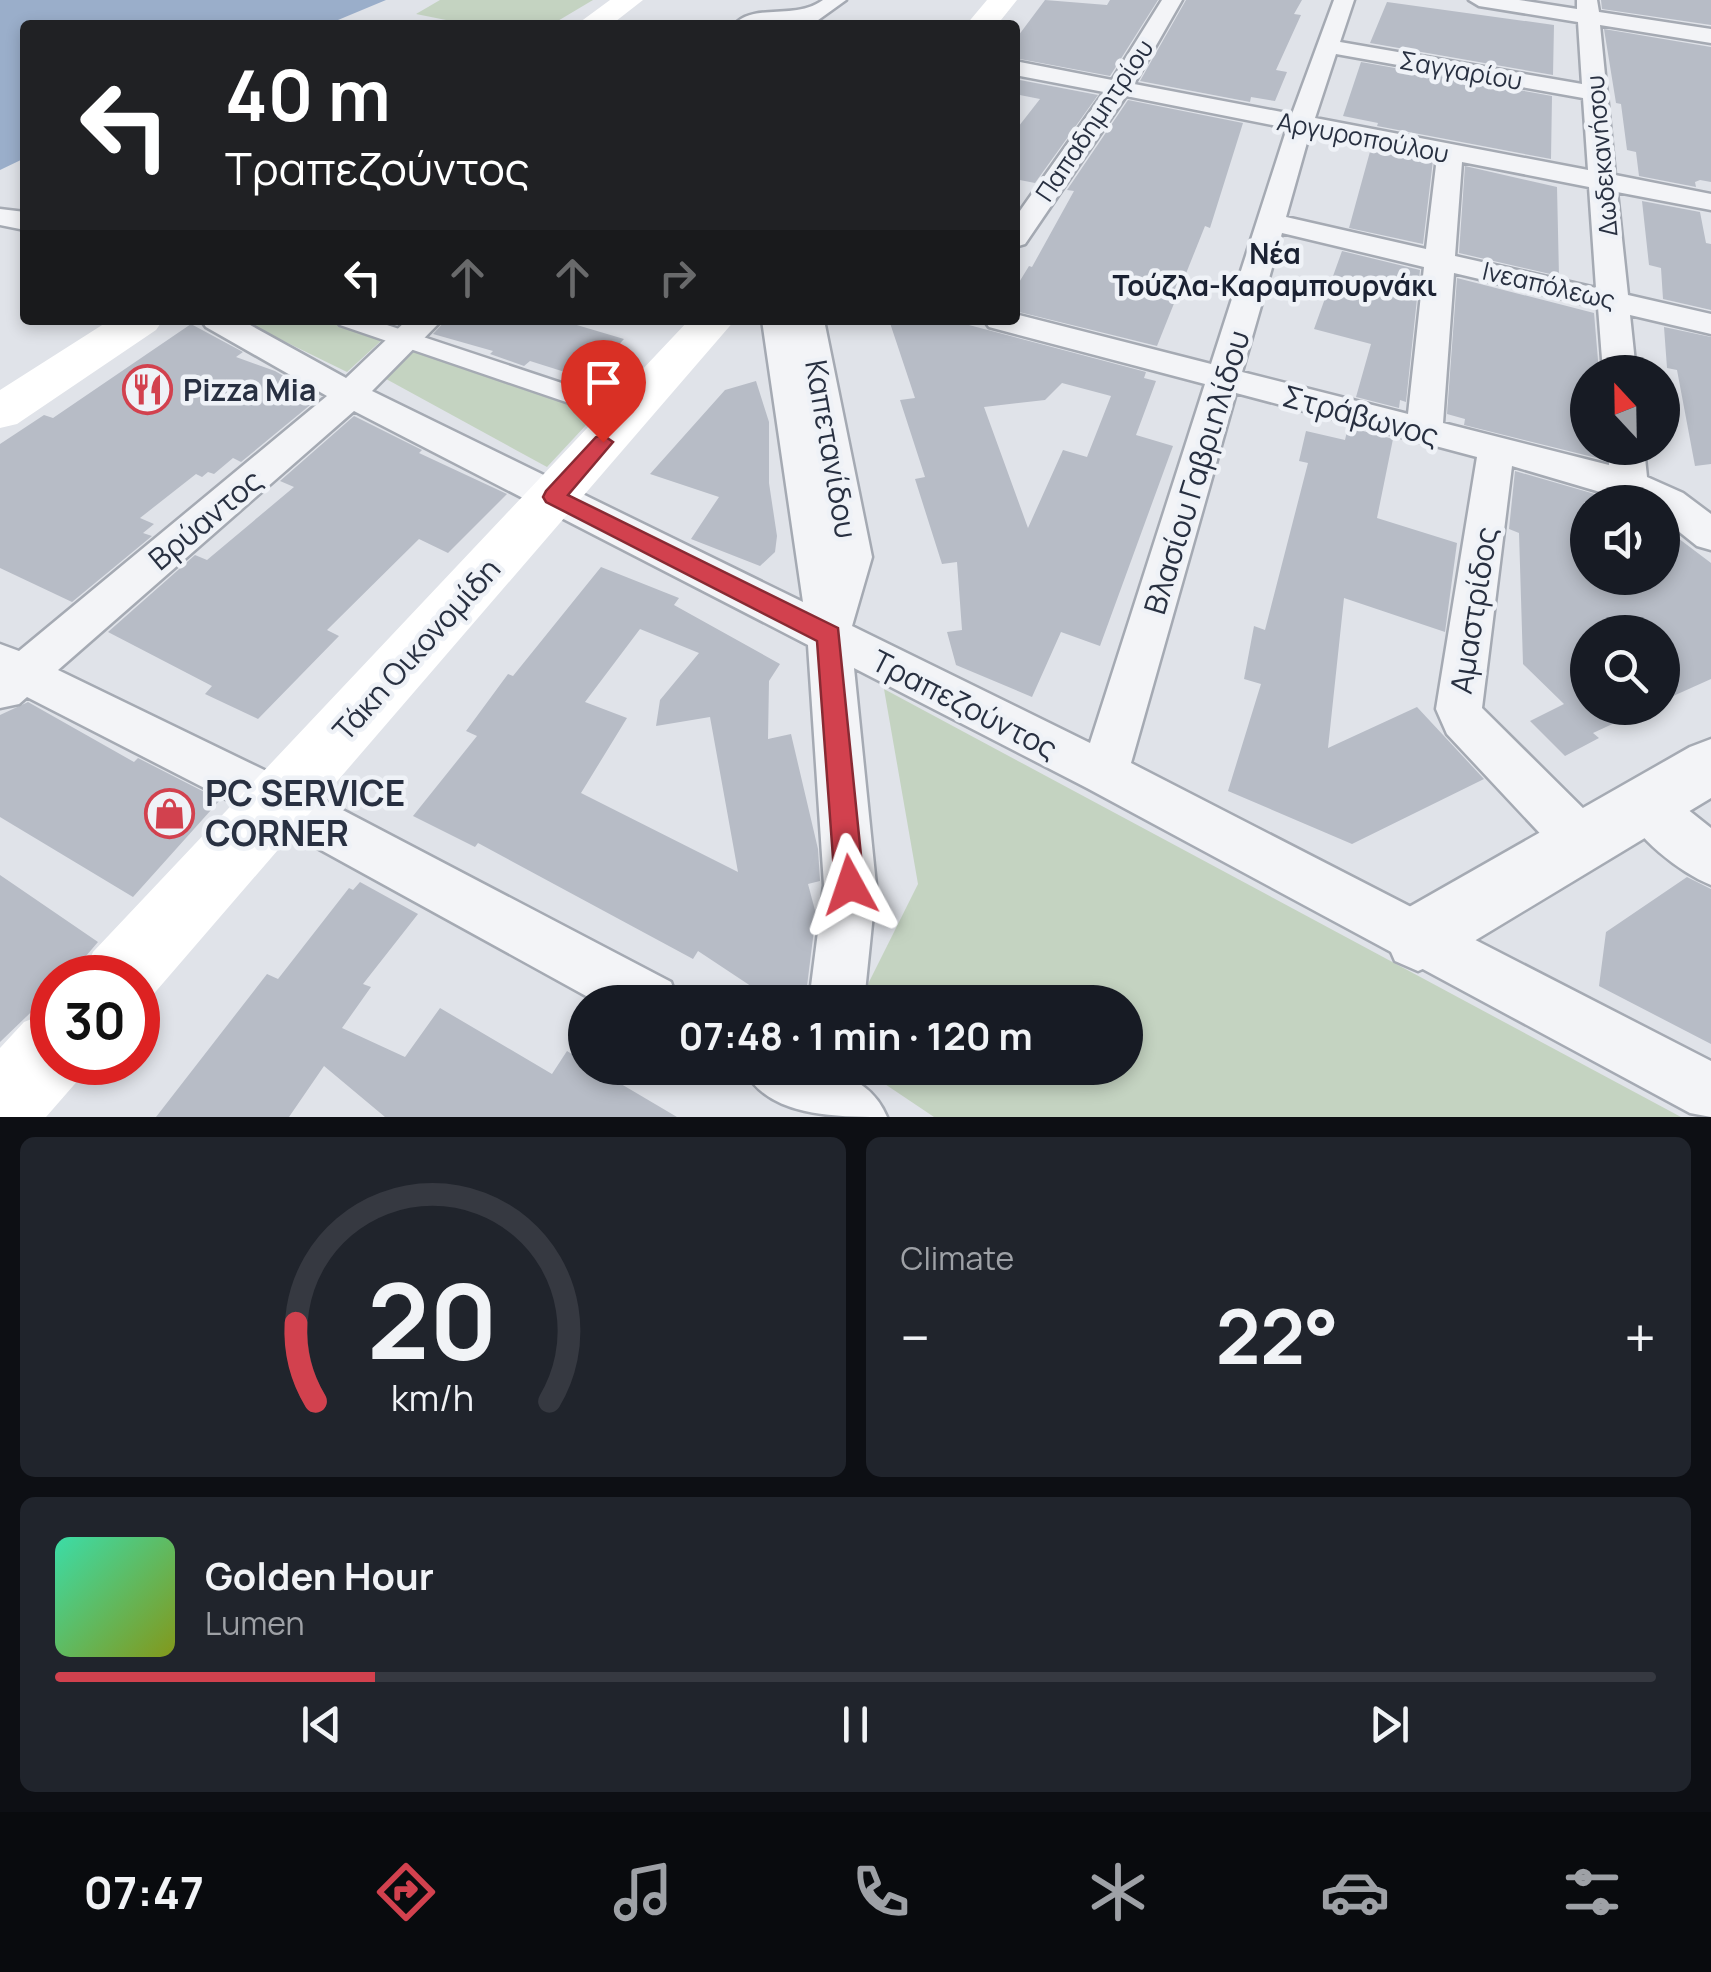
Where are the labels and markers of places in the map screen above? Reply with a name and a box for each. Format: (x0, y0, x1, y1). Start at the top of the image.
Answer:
pin (561, 340, 646, 443)
restaurant icon: Pizza Mia (122, 363, 174, 415)
place label: Pizza Mia (183, 369, 316, 410)
place label: PC SERVICE CORNER (205, 769, 405, 857)
shop icon: PC SERVICE CORNER (144, 787, 196, 839)

